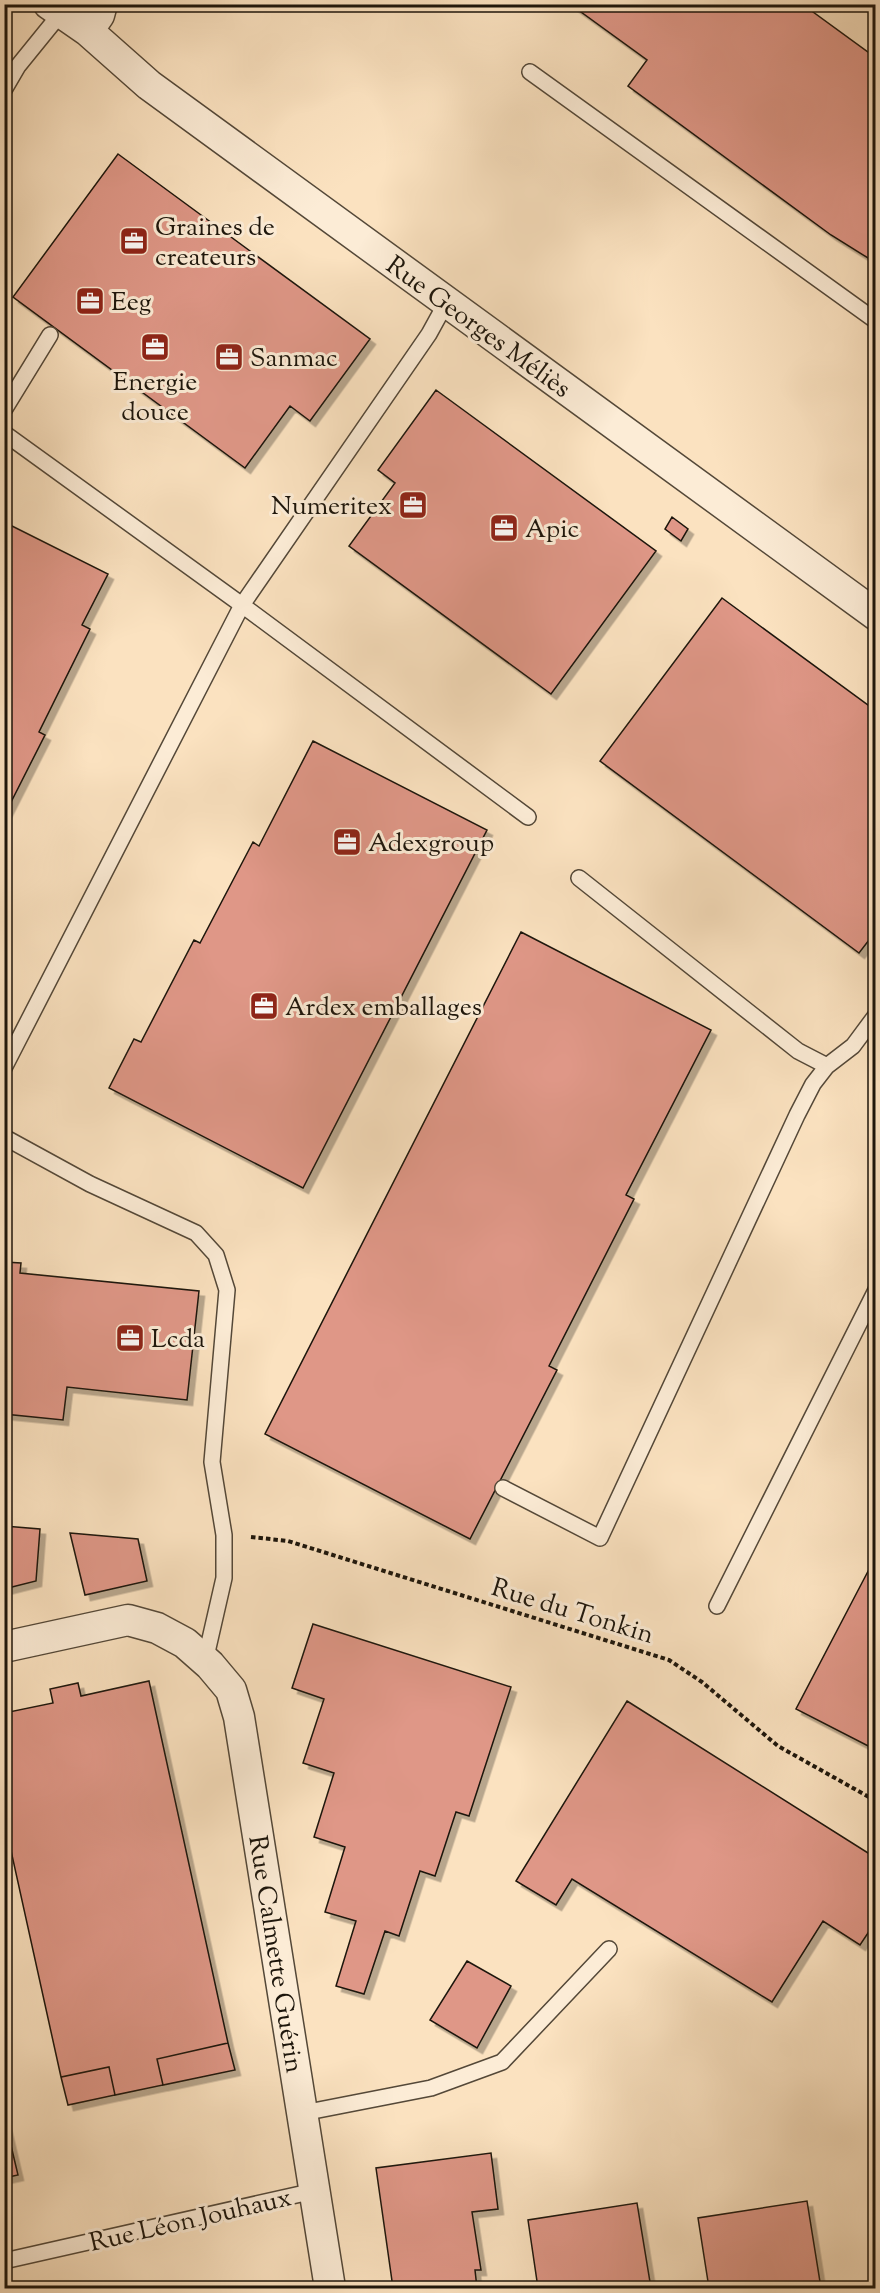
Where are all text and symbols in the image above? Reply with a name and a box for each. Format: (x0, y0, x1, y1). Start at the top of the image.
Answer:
place label: Graines de createurs (155, 210, 275, 277)
office icon: Graines de createurs (118, 225, 150, 257)
street label: Rue Georges Méliès (377, 248, 578, 408)
office icon: Eeg (74, 285, 106, 317)
place label: Eeg (111, 285, 152, 322)
office icon: Energie douce (139, 331, 171, 363)
office icon: Sanmac (213, 341, 245, 373)
place label: Sanmac (250, 341, 338, 378)
place label: Energie douce (113, 365, 197, 432)
place label: Numeritex (271, 489, 392, 526)
office icon: Numeritex (397, 489, 429, 521)
office icon: Apic (488, 512, 520, 544)
place label: Apic (525, 512, 580, 549)
office icon: Adexgroup (331, 826, 363, 858)
place label: Adexgroup (368, 826, 494, 863)
office icon: Ardex emballages (248, 990, 280, 1022)
place label: Ardex emballages (285, 990, 482, 1027)
office icon: Lcda (114, 1322, 146, 1354)
place label: Lcda (151, 1322, 205, 1359)
street label: Rue du Tonkin (487, 1570, 658, 1655)
street label: Rue Calmette Guérin (237, 1833, 312, 2076)
street label: Rue Léon Jouhaux (86, 2180, 295, 2263)

